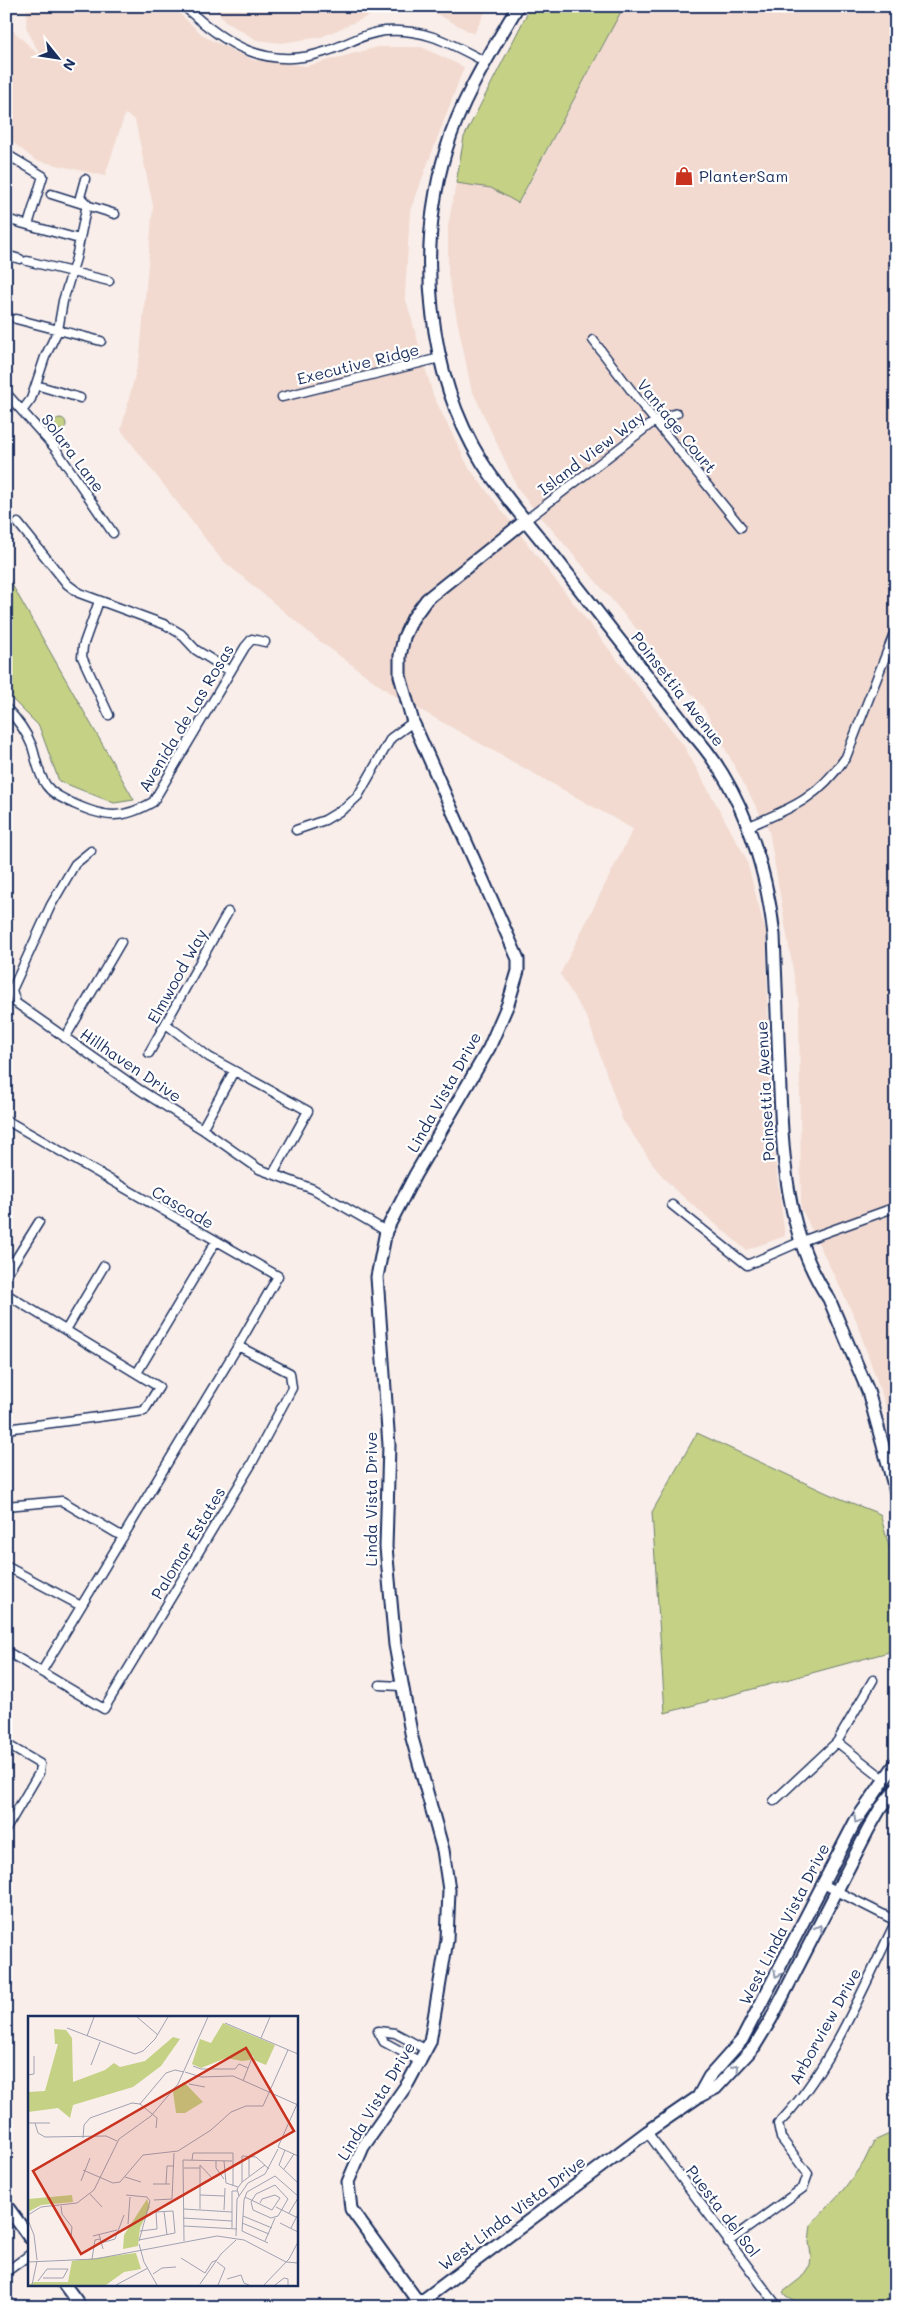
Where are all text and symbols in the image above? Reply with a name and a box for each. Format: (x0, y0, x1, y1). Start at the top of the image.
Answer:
north arrow (32, 32, 82, 82)
text: N (59, 55, 81, 74)
shop icon: PlanterSam (673, 165, 695, 187)
place label: PlanterSam (699, 165, 788, 186)
street label: Executive Ridge (295, 338, 421, 389)
street label: Vantage Court (633, 374, 722, 477)
street label: Island View Way (533, 406, 648, 499)
street label: Solara Lane (37, 409, 110, 496)
street label: Poinsettia Avenue (627, 627, 730, 750)
street label: Avenida de Las Rosas (133, 640, 238, 795)
street label: Elmwood Way (142, 925, 211, 1027)
street label: Poinsettia Avenue (750, 1021, 779, 1162)
street label: Hillhaven Drive (77, 1023, 186, 1106)
street label: Linda Vista Drive (402, 1028, 485, 1156)
street label: Cascade (148, 1180, 218, 1233)
street label: Linda Vista Drive (360, 1432, 381, 1566)
street label: Palomar Estates (146, 1483, 229, 1603)
one-way arrow (854, 1814, 864, 1823)
street label: West Linda Vista Drive (734, 1839, 833, 2008)
one-way arrow (813, 1925, 823, 1934)
street label: Arborview Drive (784, 1964, 865, 2088)
one-way arrow (773, 1969, 783, 1978)
inset map (28, 2016, 298, 2286)
street label: Linda Vista Drive (332, 2038, 419, 2164)
one-way arrow (730, 2064, 739, 2073)
street label: West Linda Vista Drive (434, 2150, 589, 2275)
street label: Puesta del Sol (682, 2160, 765, 2261)

